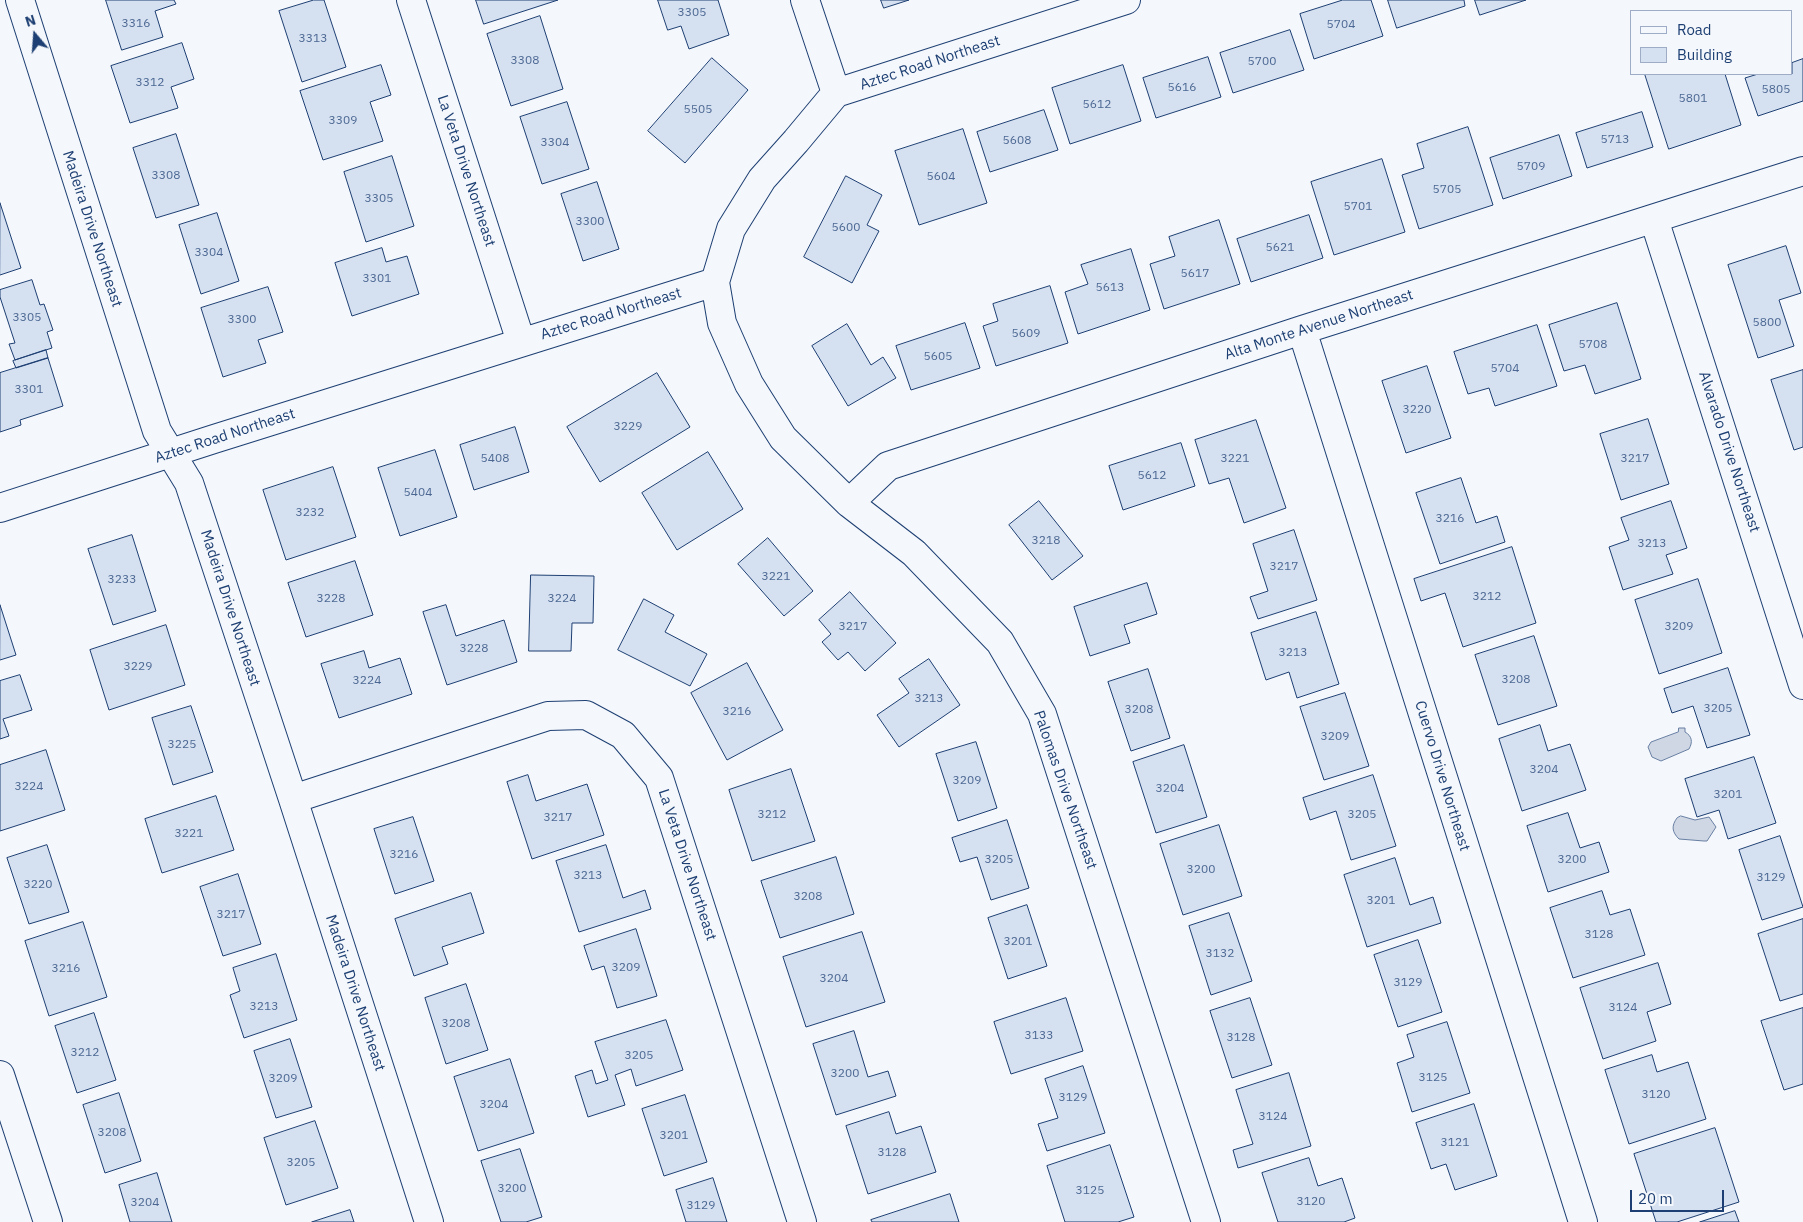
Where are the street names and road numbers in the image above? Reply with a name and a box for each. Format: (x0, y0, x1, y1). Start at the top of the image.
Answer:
street label: Aztec Road Northeast (858, 32, 1002, 94)
street label: La Veta Drive Northeast (433, 93, 499, 249)
street label: Madeira Drive Northeast (58, 149, 126, 309)
street label: Aztec Road Northeast (538, 284, 684, 344)
street label: Alta Monte Avenue Northeast (1222, 286, 1416, 364)
street label: Alvarado Drive Northeast (1694, 369, 1764, 535)
street label: Aztec Road Northeast (153, 405, 297, 467)
street label: Madeira Drive Northeast (196, 528, 264, 688)
street label: Cuervo Drive Northeast (1411, 699, 1473, 853)
street label: Palomas Drive Northeast (1029, 708, 1101, 872)
street label: La Veta Drive Northeast (654, 787, 720, 943)
street label: Madeira Drive Northeast (321, 913, 389, 1073)

